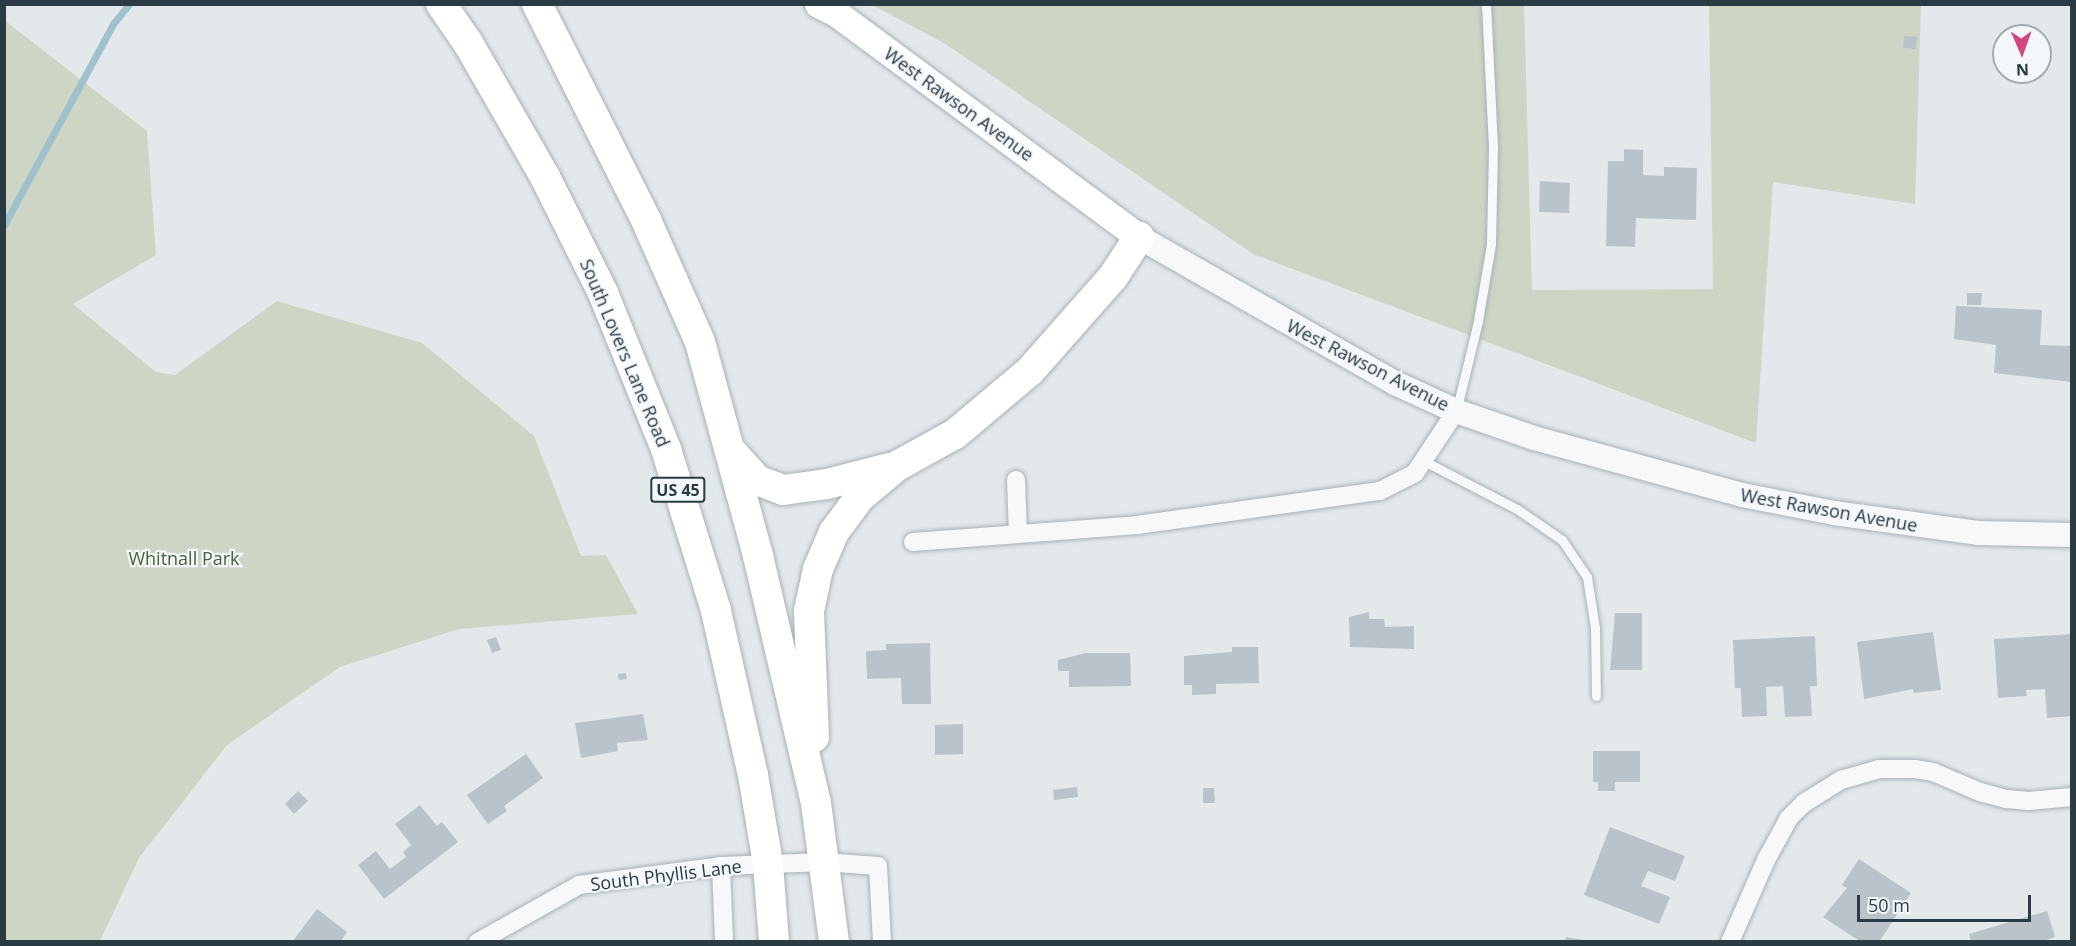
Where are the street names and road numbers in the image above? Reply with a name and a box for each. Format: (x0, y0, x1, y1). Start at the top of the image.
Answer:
street label: West Rawson Avenue (880, 43, 1038, 165)
street label: South Lovers Lane Road (576, 256, 674, 450)
street label: West Rawson Avenue (1283, 315, 1453, 415)
road number: US 45 (650, 477, 706, 503)
street label: West Rawson Avenue (1739, 484, 1919, 536)
street label: South Phyllis Lane (589, 855, 743, 895)

